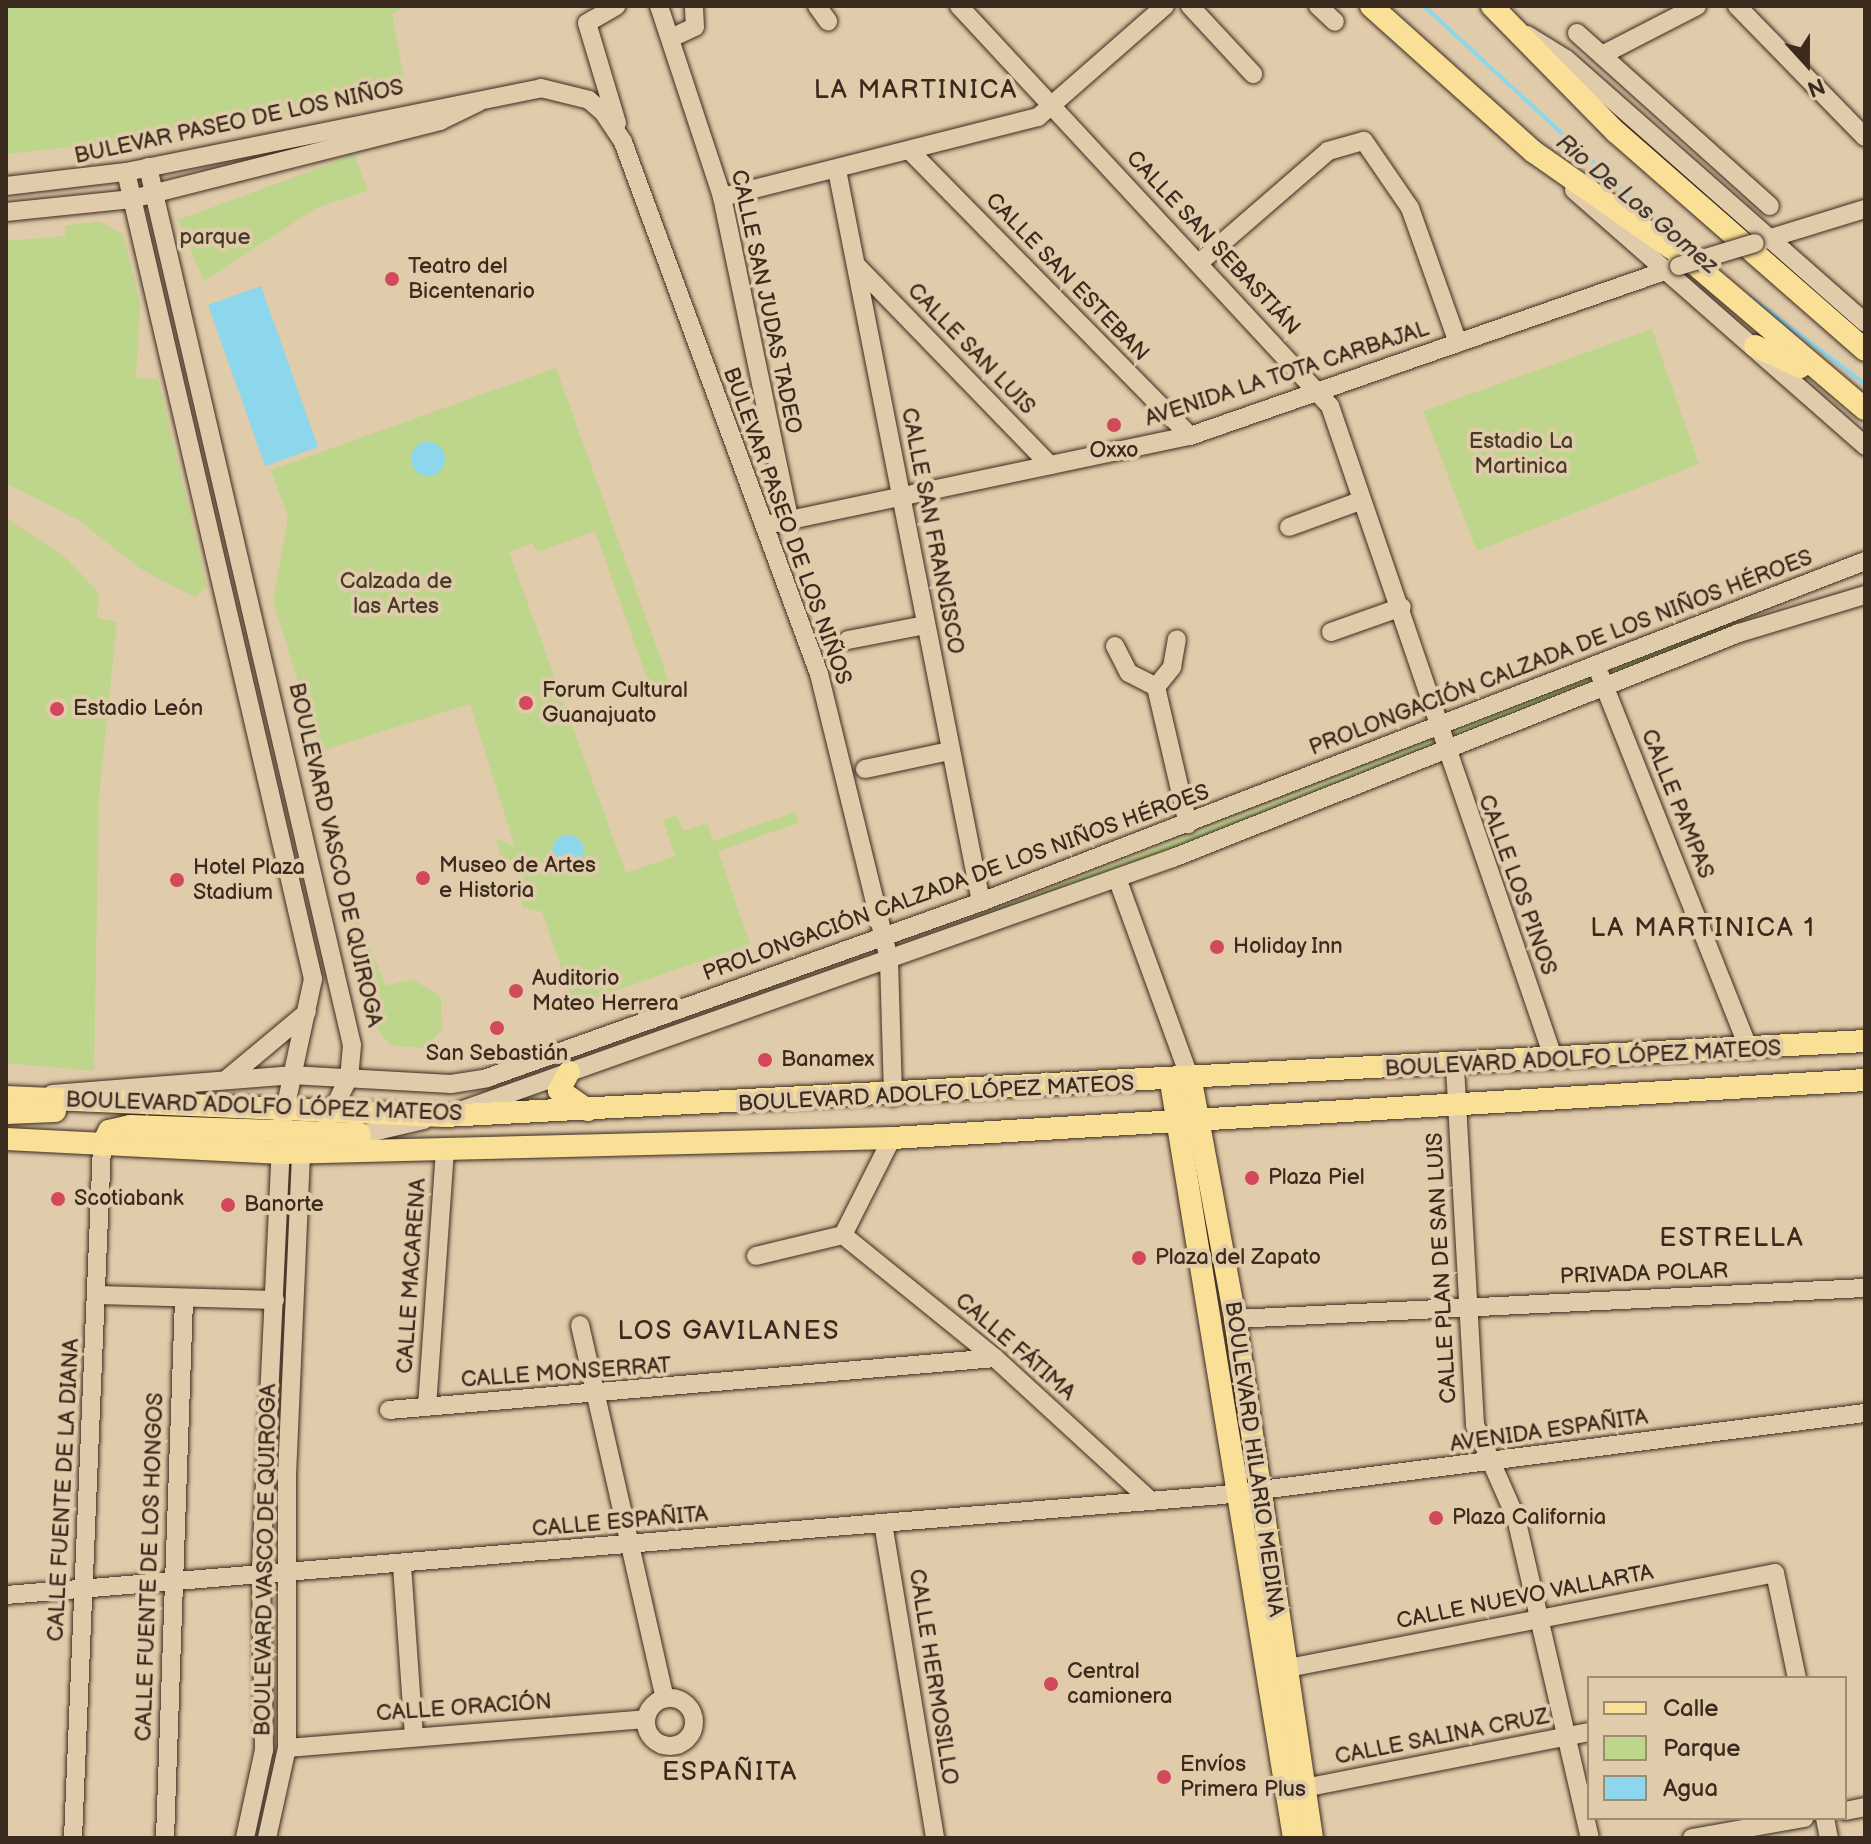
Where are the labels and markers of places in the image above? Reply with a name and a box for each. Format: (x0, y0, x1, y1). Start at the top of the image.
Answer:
place label: Teatro del Bicentenario (408, 253, 535, 304)
marker: Teatro del Bicentenario (383, 270, 401, 288)
marker: Oxxo (1105, 416, 1123, 434)
place label: Oxxo (1089, 438, 1139, 464)
place label: Forum Cultural Guanajuato (542, 677, 688, 728)
marker: Forum Cultural Guanajuato (517, 694, 535, 712)
place label: Estadio León (73, 696, 203, 722)
marker: Estadio León (48, 700, 66, 718)
place label: Museo de Artes e Historia (439, 852, 596, 904)
place label: Hotel Plaza Stadium (193, 854, 305, 906)
marker: Museo de Artes e Historia (414, 869, 432, 887)
marker: Hotel Plaza Stadium (168, 871, 186, 889)
place label: Holiday Inn (1233, 934, 1344, 960)
marker: Holiday Inn (1208, 938, 1226, 956)
place label: Auditorio Mateo Herrera (532, 965, 679, 1016)
marker: Auditorio Mateo Herrera (507, 982, 525, 1000)
marker: San Sebastián (488, 1019, 506, 1037)
place label: San Sebastián (426, 1041, 568, 1067)
place label: Banamex (781, 1047, 875, 1073)
marker: Banamex (756, 1051, 774, 1069)
place label: Plaza Piel (1268, 1165, 1365, 1191)
marker: Plaza Piel (1243, 1169, 1261, 1187)
place label: Scotiabank (74, 1186, 184, 1212)
marker: Scotiabank (49, 1190, 67, 1208)
place label: Banorte (244, 1192, 324, 1218)
marker: Banorte (219, 1196, 237, 1214)
place label: Plaza del Zapato (1155, 1245, 1321, 1271)
marker: Plaza del Zapato (1130, 1249, 1148, 1267)
place label: Plaza California (1452, 1505, 1606, 1531)
marker: Plaza California (1427, 1509, 1445, 1527)
place label: Central camionera (1067, 1658, 1172, 1710)
marker: Central camionera (1042, 1675, 1060, 1693)
place label: Envíos Primera Plus (1180, 1751, 1306, 1802)
marker: Envíos Primera Plus (1155, 1768, 1173, 1786)

